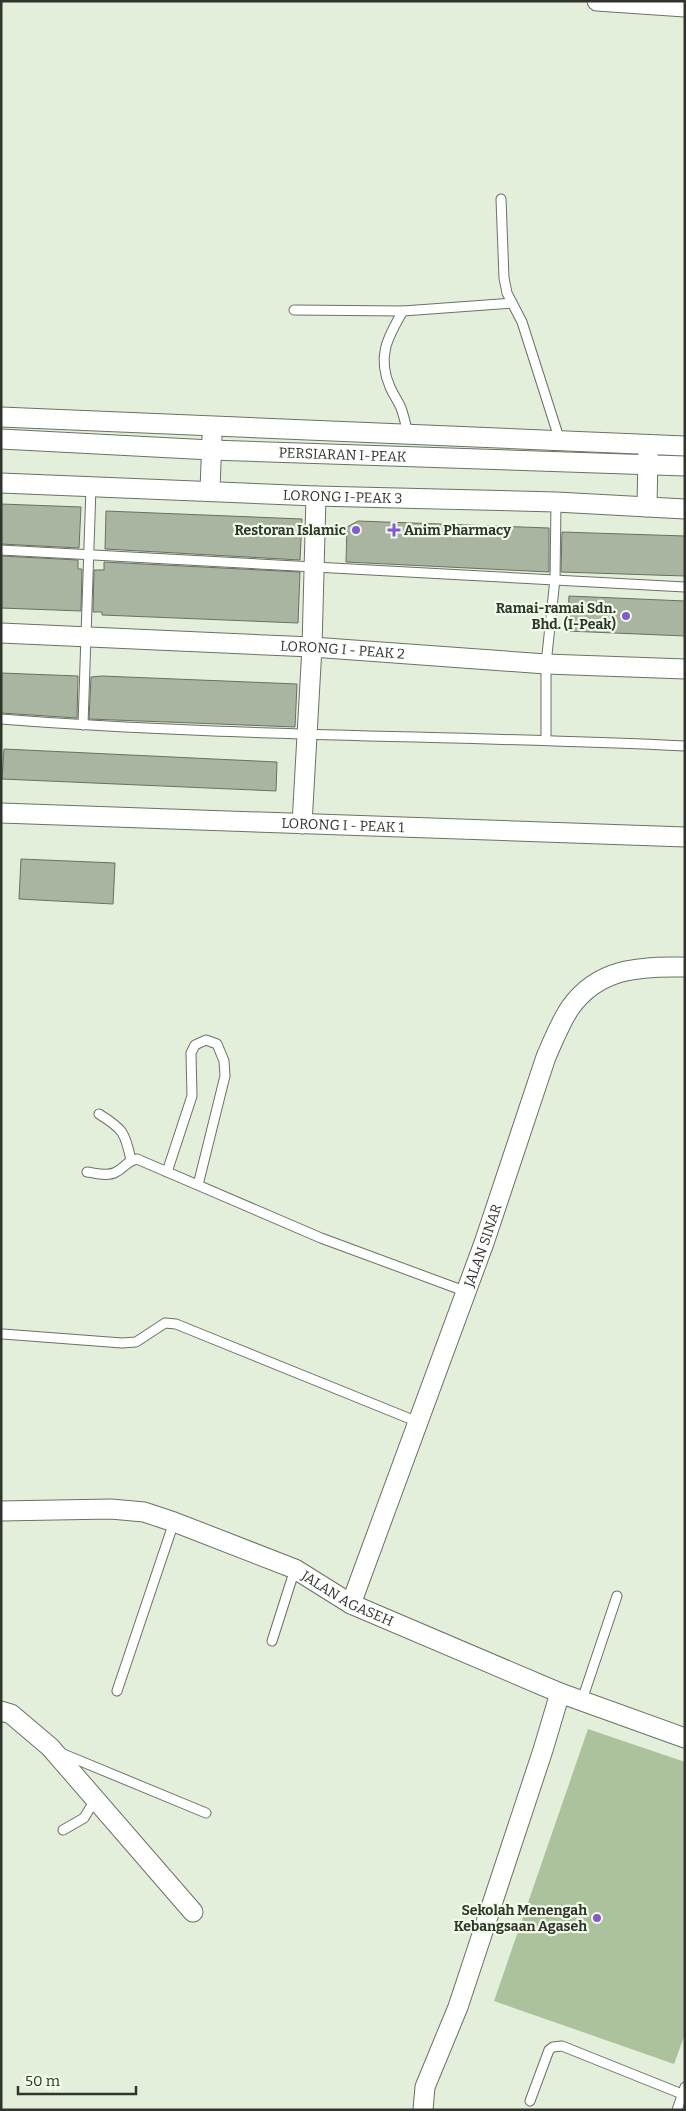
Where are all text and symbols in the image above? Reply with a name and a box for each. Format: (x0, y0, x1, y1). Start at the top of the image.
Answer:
street label: PERSIARAN I-PEAK (278, 444, 407, 466)
street label: LORONG I-PEAK 3 (283, 487, 403, 507)
place label: Restoran Islamic (234, 522, 346, 539)
place label: Anim Pharmacy (404, 522, 511, 539)
marker: Restoran Islamic (350, 524, 362, 536)
marker: Anim Pharmacy (388, 524, 400, 536)
place label: Ramai-ramai Sdn. Bhd. (I-Peak) (496, 600, 616, 633)
marker: Ramai-ramai Sdn. Bhd. (I-Peak) (620, 610, 632, 622)
street label: LORONG I - PEAK 2 (280, 638, 405, 663)
street label: LORONG I - PEAK 1 (281, 815, 405, 836)
street label: JALAN SINAR (460, 1202, 505, 1290)
street label: JALAN AGASEH (297, 1567, 396, 1630)
place label: Sekolah Menengah Kebangsaan Agaseh (454, 1902, 587, 1935)
marker: Sekolah Menengah Kebangsaan Agaseh (591, 1912, 603, 1924)
scale bar (18, 2064, 135, 2096)
text: 50 m (25, 2072, 61, 2090)

